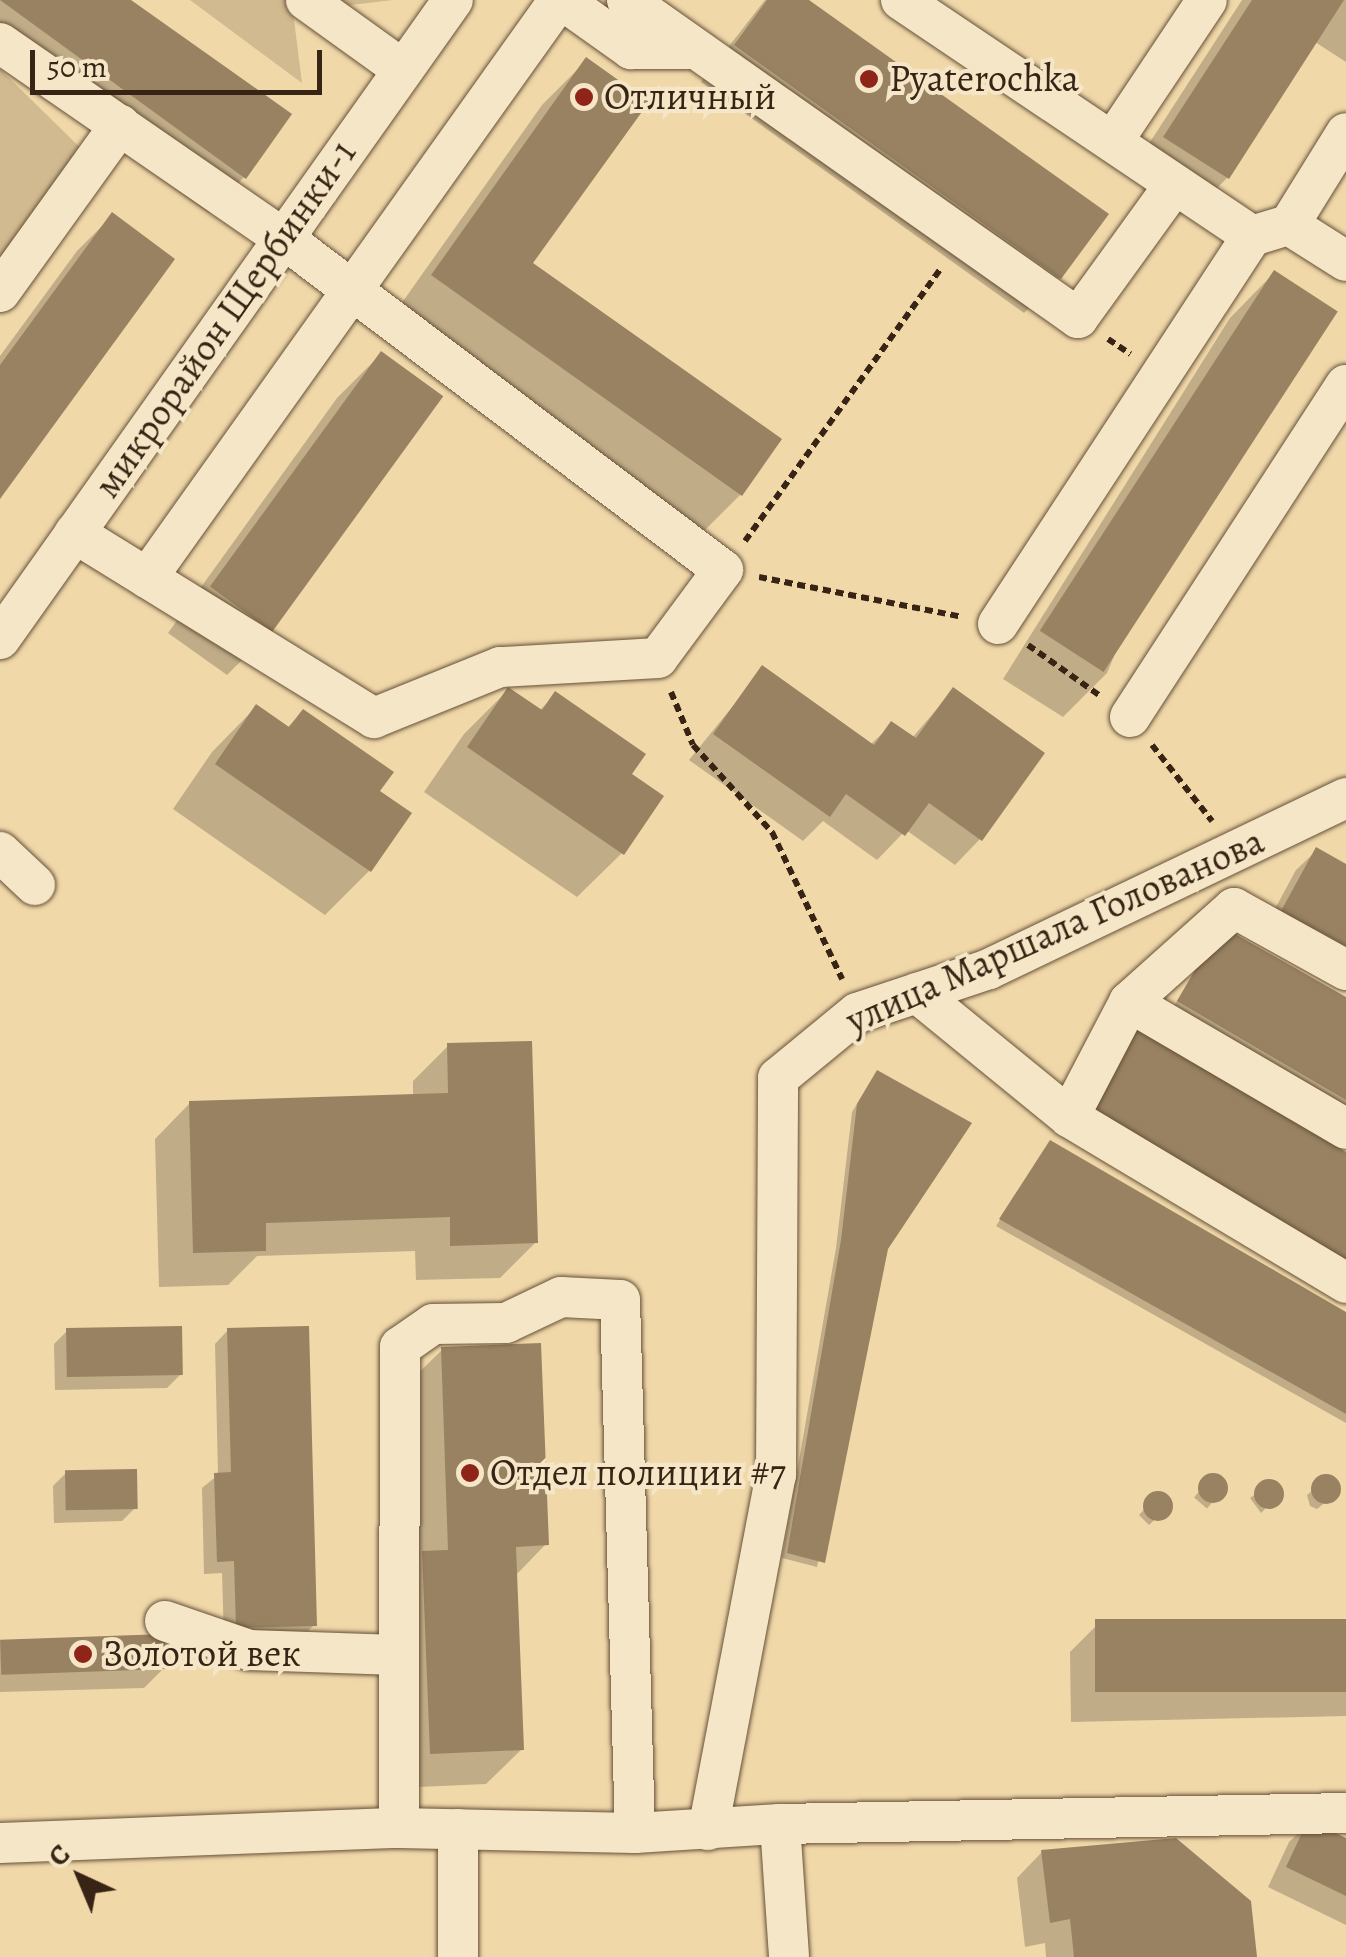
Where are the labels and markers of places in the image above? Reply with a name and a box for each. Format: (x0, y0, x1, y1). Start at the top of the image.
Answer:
place label: Pyaterochka (889, 56, 1079, 102)
marker: Pyaterochka (858, 68, 880, 90)
place label: Отличный (604, 74, 776, 120)
marker: Отличный (573, 86, 595, 108)
place label: Отдел полиции #7 (490, 1450, 786, 1496)
marker: Отдел полиции #7 (459, 1462, 481, 1484)
place label: Золотой век (103, 1631, 301, 1677)
marker: Золотой век (72, 1643, 94, 1665)

